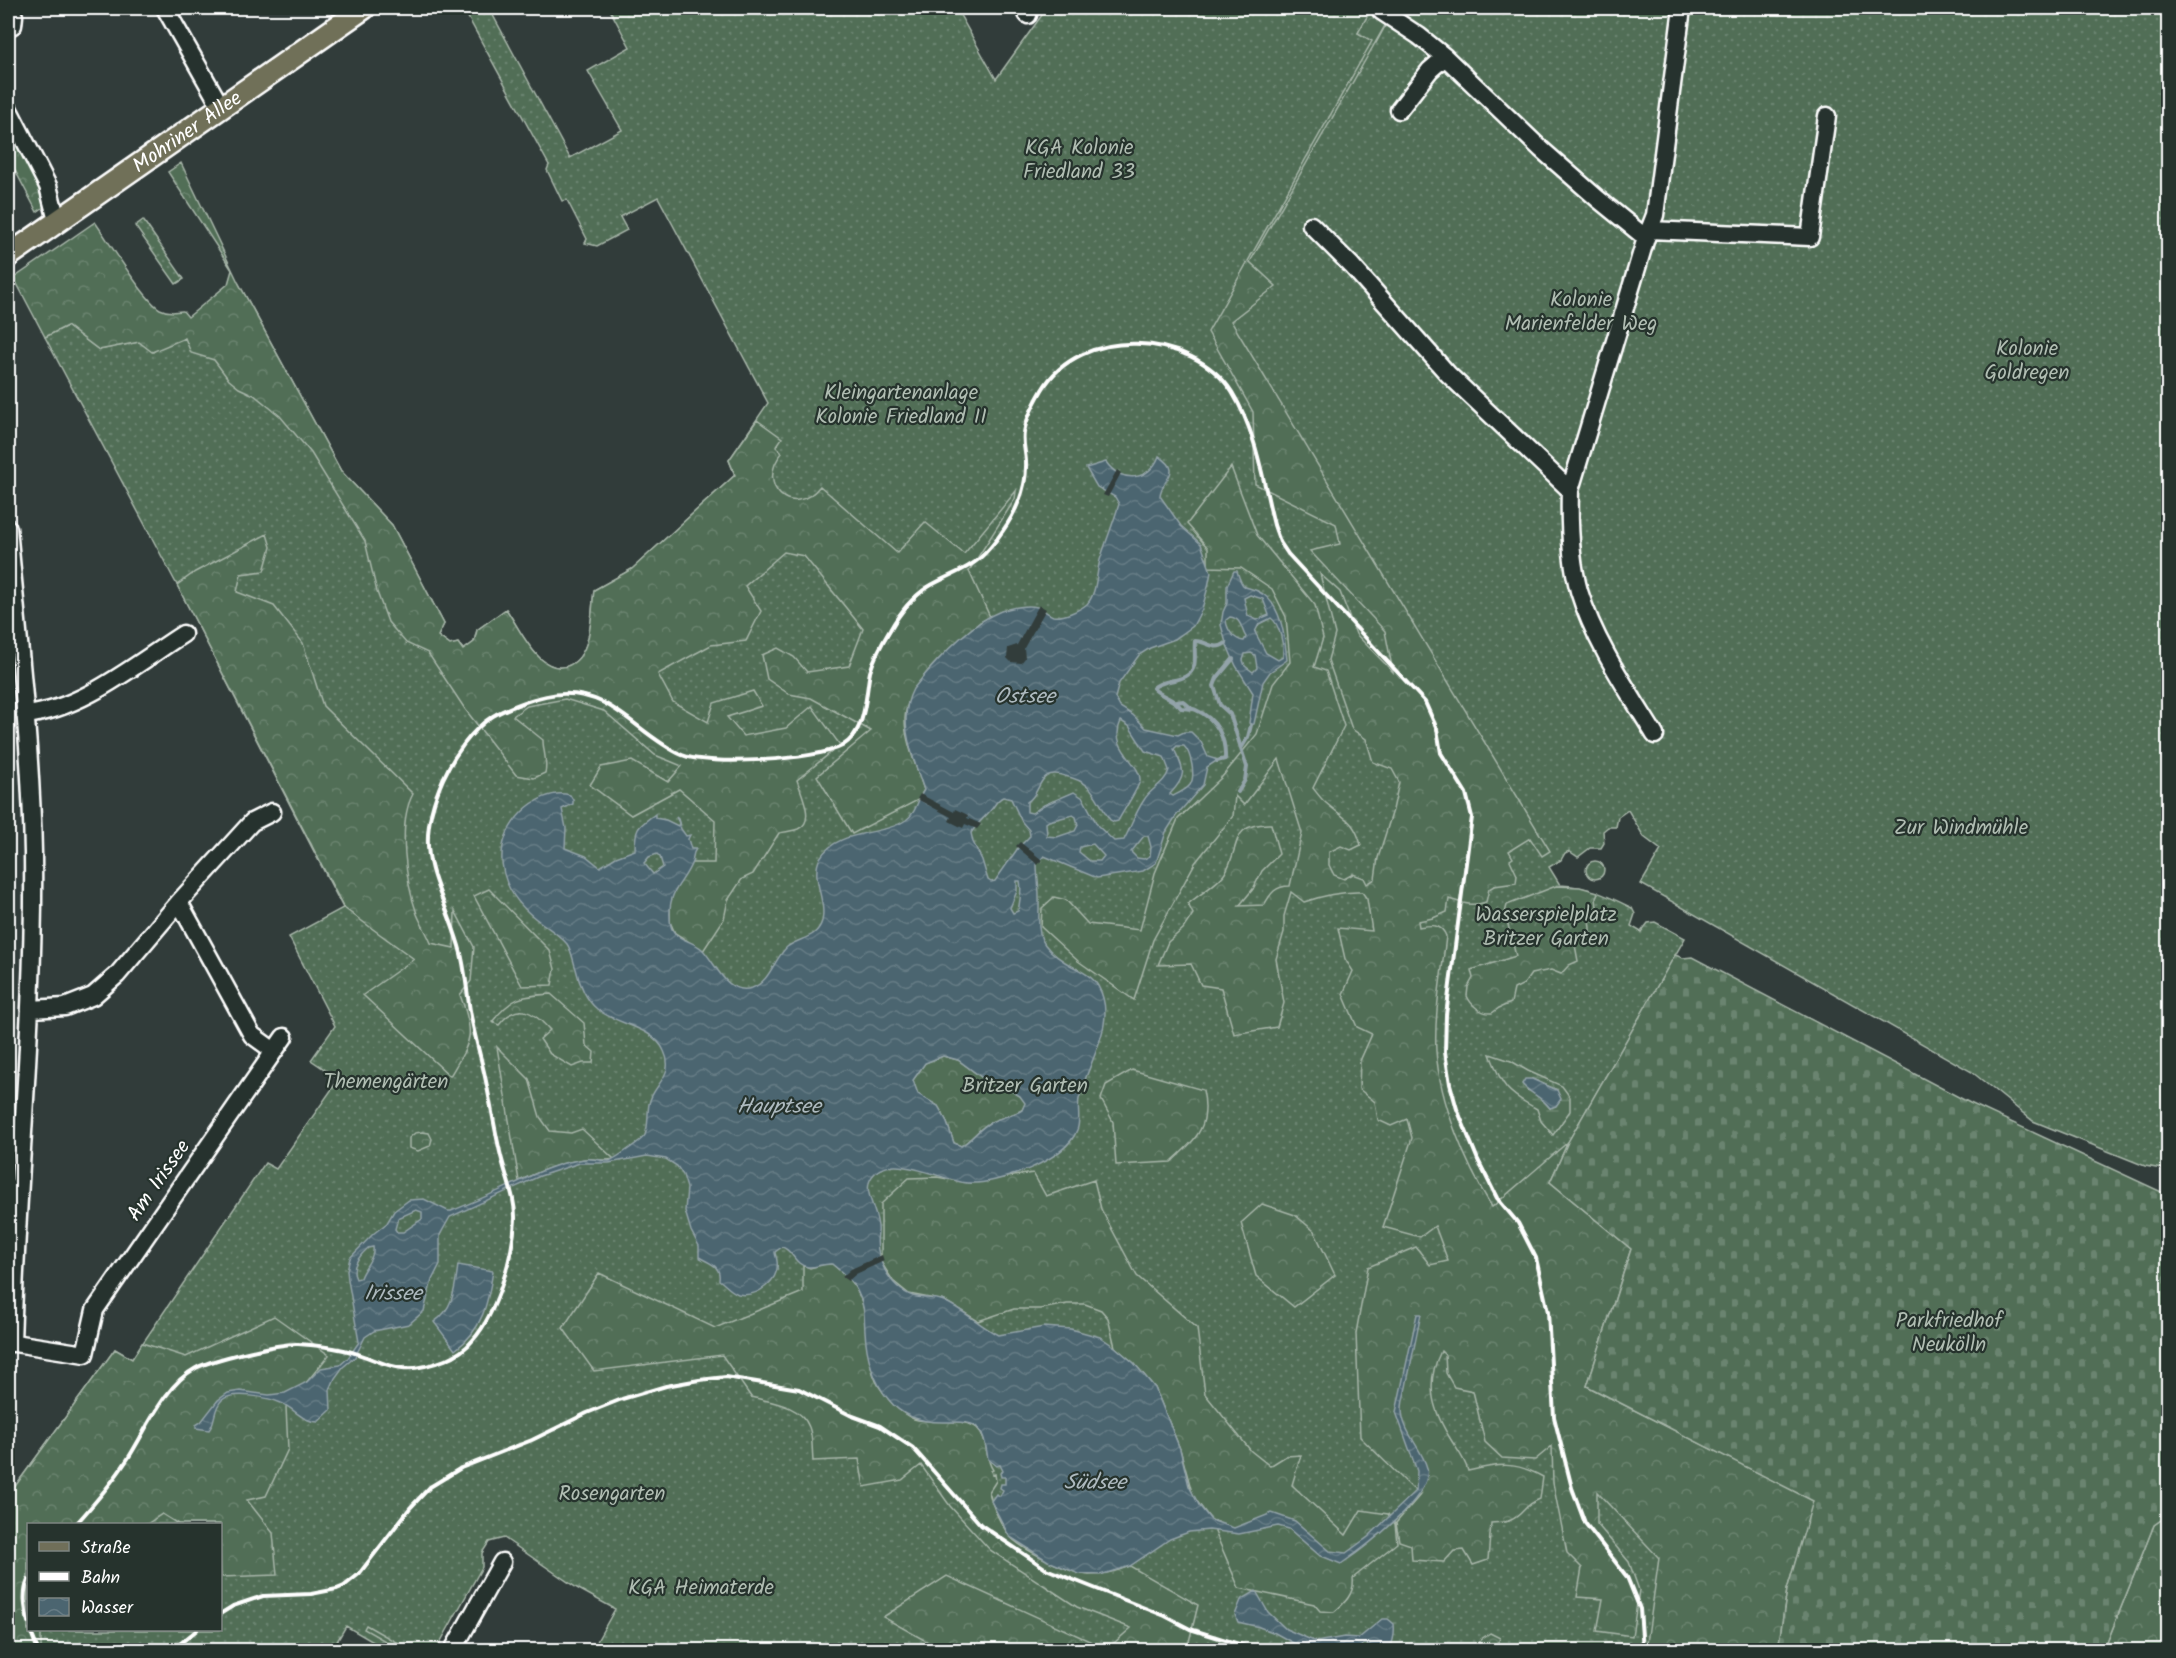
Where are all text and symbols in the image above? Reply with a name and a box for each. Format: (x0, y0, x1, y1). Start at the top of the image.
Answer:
street label: Mohriner Allee (126, 82, 250, 183)
park label: KGA Kolonie Friedland 33 (1023, 132, 1135, 189)
park label: Kolonie Marienfelder Weg (1505, 284, 1657, 341)
park label: Kolonie Goldregen (1985, 333, 2070, 390)
park label: Kleingartenanlage Kolonie Friedland II (815, 377, 987, 434)
water label: Ostsee (995, 680, 1057, 715)
park label: Zur Windmühle (1894, 812, 2029, 845)
park label: Wasserspielplatz Britzer Garten (1475, 899, 1617, 956)
park label: Themengärten (324, 1066, 448, 1099)
park label: Britzer Garten (962, 1070, 1088, 1103)
water label: Hauptsee (737, 1090, 823, 1125)
street label: Am Irissee (119, 1133, 200, 1228)
water label: Irissee (364, 1277, 424, 1312)
park label: Parkfriedhof Neukölln (1896, 1305, 2004, 1362)
water label: Südsee (1064, 1466, 1128, 1501)
park label: Rosengarten (559, 1478, 665, 1511)
legend (27, 1523, 222, 1631)
text: Straße (81, 1534, 131, 1563)
text: Bahn (81, 1564, 120, 1593)
park label: KGA Heimaterde (628, 1572, 775, 1605)
text: Wasser (81, 1594, 134, 1623)

